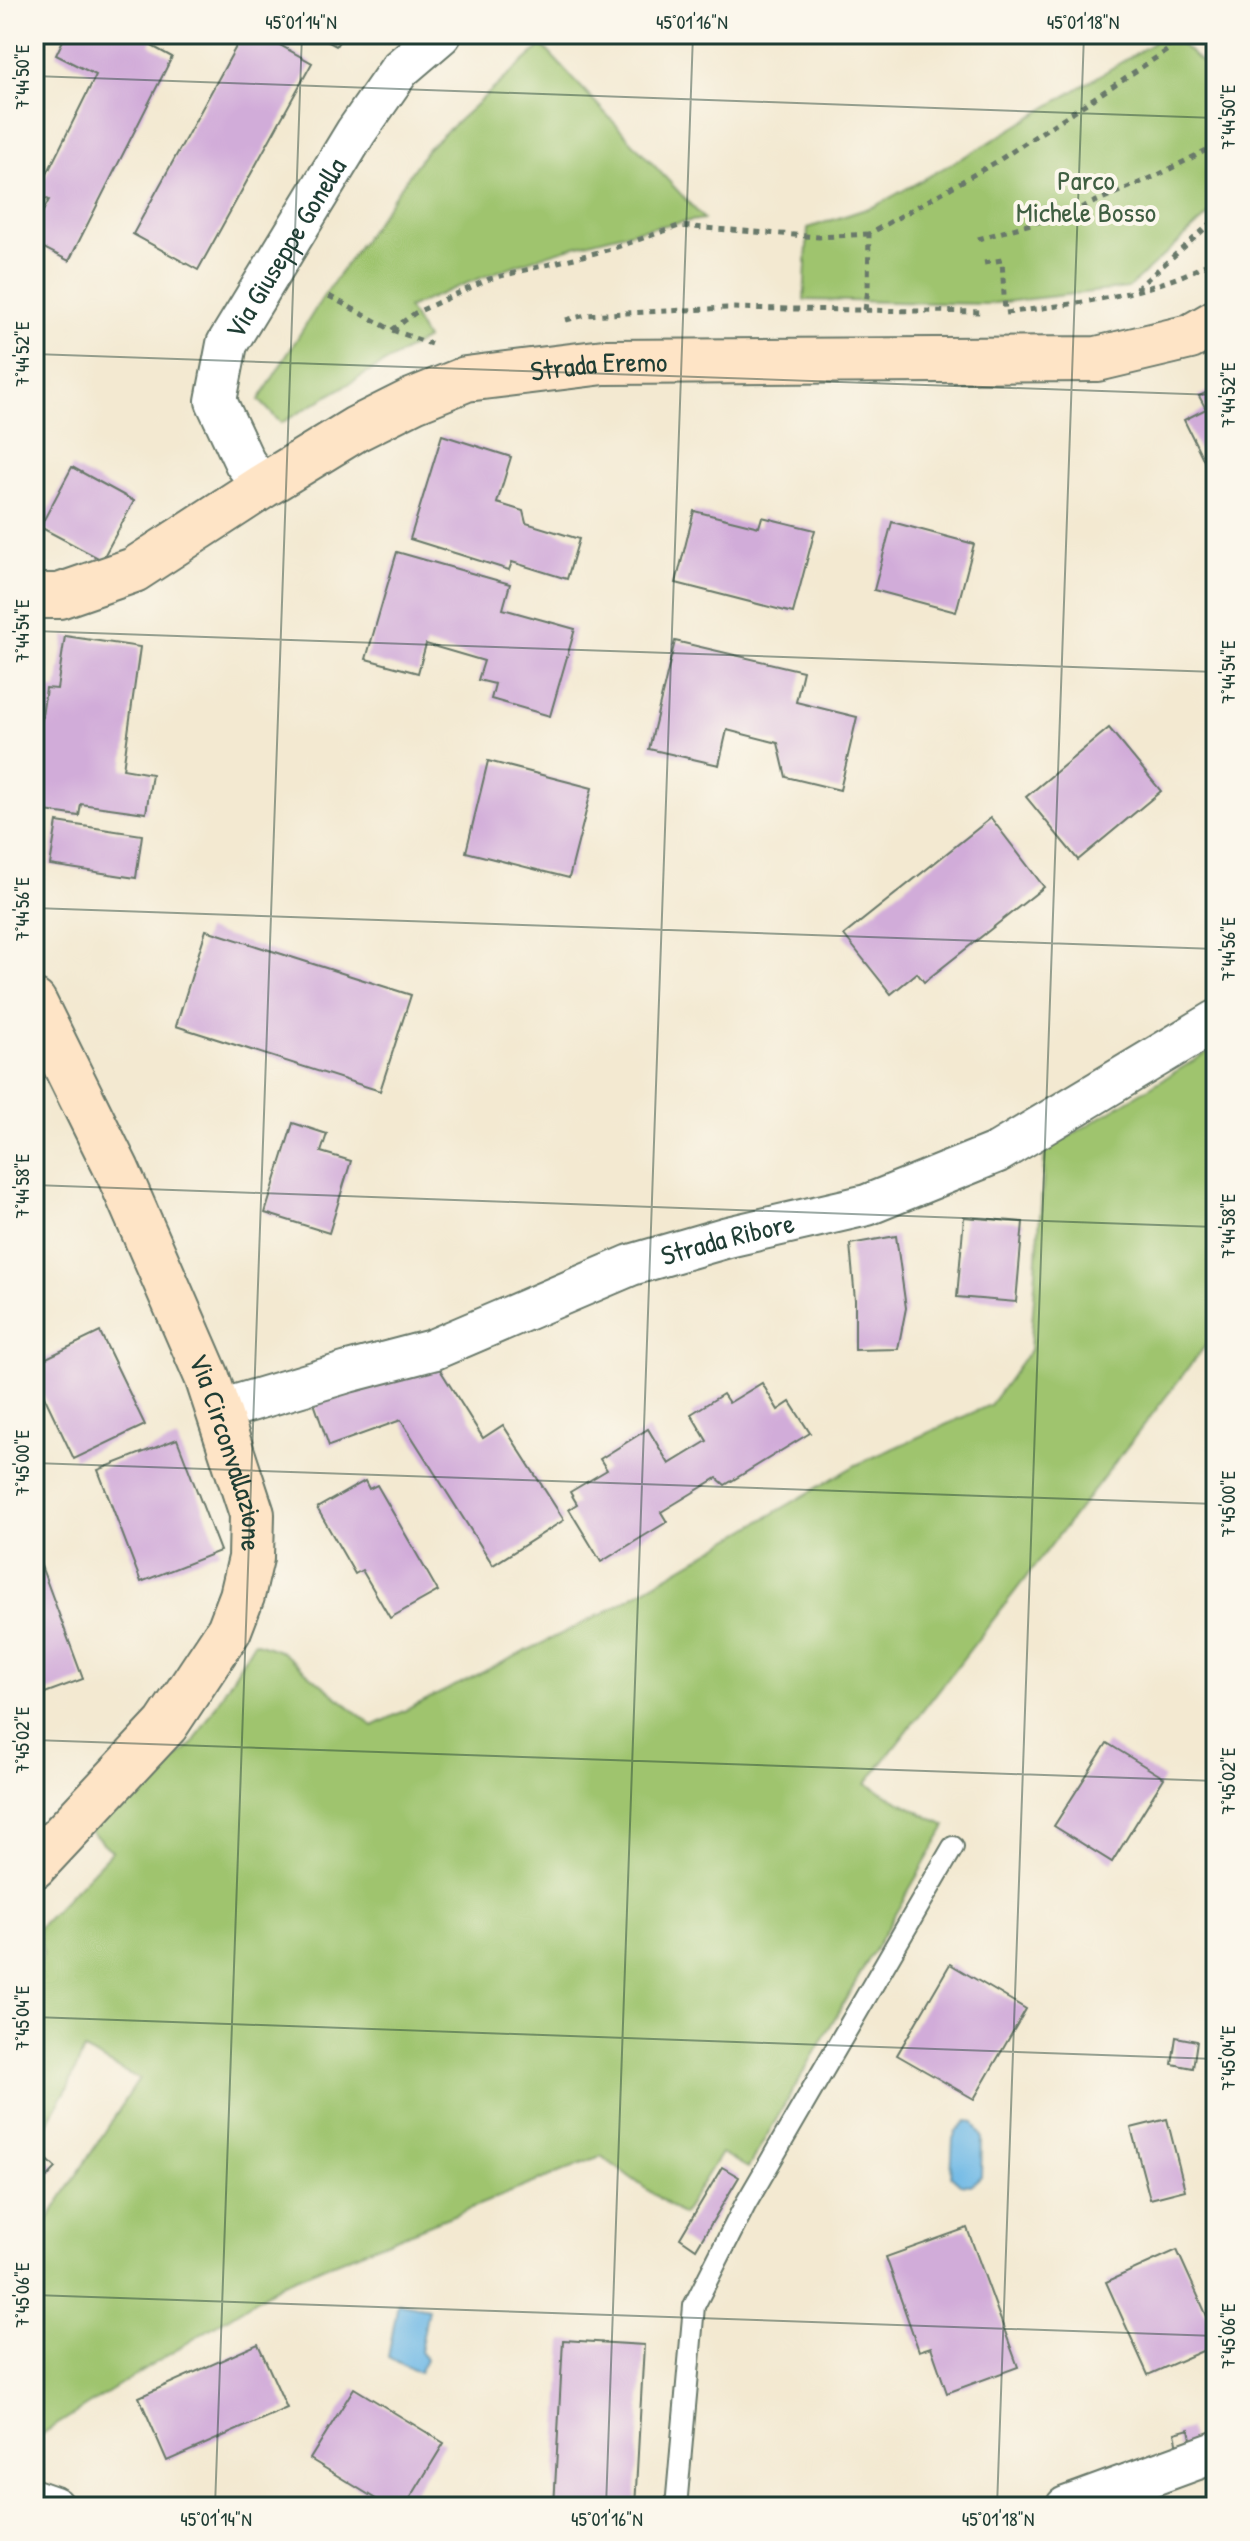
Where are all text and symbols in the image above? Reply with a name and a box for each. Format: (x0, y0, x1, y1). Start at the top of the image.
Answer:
text: 45°01'14"N (265, 8, 337, 35)
text: 45°01'16"N (656, 8, 728, 35)
text: 45°01'18"N (1047, 8, 1119, 35)
text: 7°44'50"E (8, 44, 35, 110)
text: 7°44'50"E (1214, 84, 1241, 150)
street label: Via Giuseppe Gonella (216, 150, 355, 346)
park label: Parco Michele Bosso (1016, 161, 1156, 231)
text: 7°44'52"E (8, 321, 35, 387)
street label: Strada Eremo (528, 343, 667, 390)
text: 7°44'52"E (1214, 362, 1241, 428)
text: 7°44'54"E (8, 599, 35, 663)
text: 7°44'54"E (1214, 640, 1241, 704)
text: 7°44'56"E (8, 877, 35, 941)
text: 7°44'56"E (1214, 917, 1241, 981)
text: 7°44'58"E (8, 1153, 35, 1218)
text: 7°44'58"E (1214, 1193, 1241, 1258)
street label: Strada Ribore (656, 1203, 798, 1274)
street label: Via Circonvallazione (180, 1348, 271, 1552)
text: 7°45'00"E (8, 1430, 35, 1496)
text: 7°45'00"E (1214, 1471, 1241, 1537)
text: 7°45'02"E (8, 1706, 35, 1774)
text: 7°45'02"E (1214, 1747, 1241, 1815)
text: 7°45'04"E (8, 1985, 35, 2051)
text: 7°45'04"E (1214, 2025, 1241, 2091)
text: 7°45'06"E (8, 2262, 35, 2328)
text: 7°45'06"E (1214, 2303, 1241, 2369)
text: 45°01'14"N (180, 2505, 252, 2532)
text: 45°01'16"N (571, 2505, 643, 2532)
text: 45°01'18"N (962, 2505, 1034, 2532)

